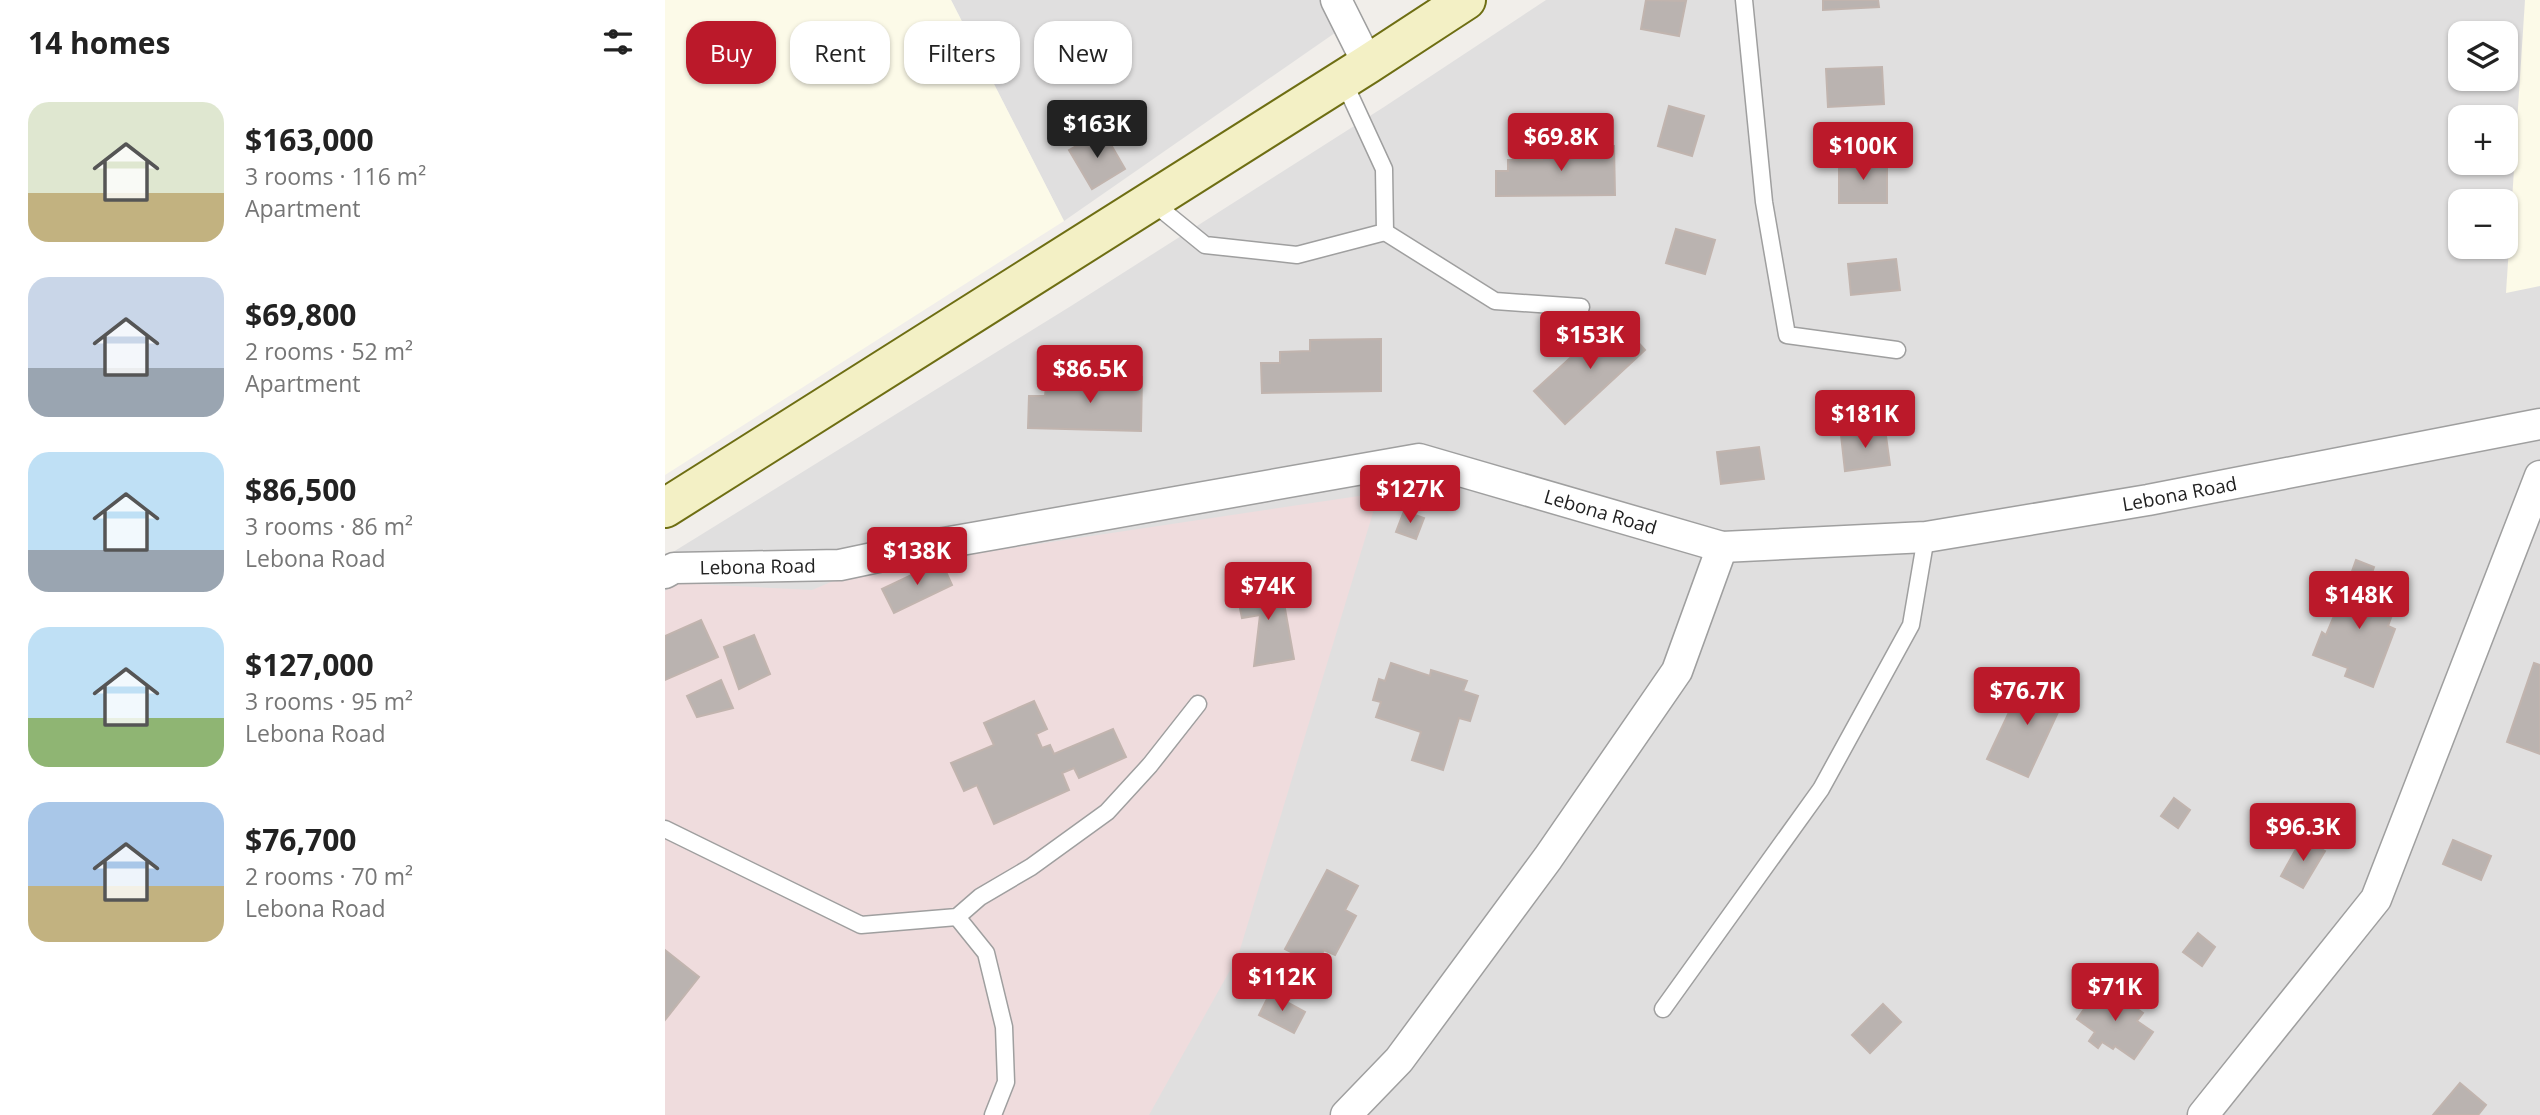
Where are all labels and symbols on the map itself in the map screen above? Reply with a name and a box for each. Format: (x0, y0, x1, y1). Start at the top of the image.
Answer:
pin: $163K (1048, 100, 1146, 160)
pin: $69.8K (1504, 114, 1618, 173)
pin: $100K (1814, 122, 1912, 182)
pin: $153K (1541, 312, 1639, 371)
pin: $86.5K (1033, 346, 1147, 405)
pin: $181K (1816, 391, 1914, 450)
pin: $127K (1361, 466, 1459, 525)
street label: Lebona Road (2120, 470, 2239, 517)
street label: Lebona Road (1541, 483, 1660, 540)
pin: $138K (868, 528, 966, 587)
street label: Lebona Road (699, 552, 816, 581)
pin: $74K (1227, 562, 1309, 622)
pin: $148K (2310, 572, 2408, 631)
pin: $76.7K (1970, 668, 2084, 727)
pin: $96.3K (2246, 804, 2360, 863)
pin: $112K (1233, 954, 1331, 1013)
pin: $71K (2074, 964, 2156, 1023)

